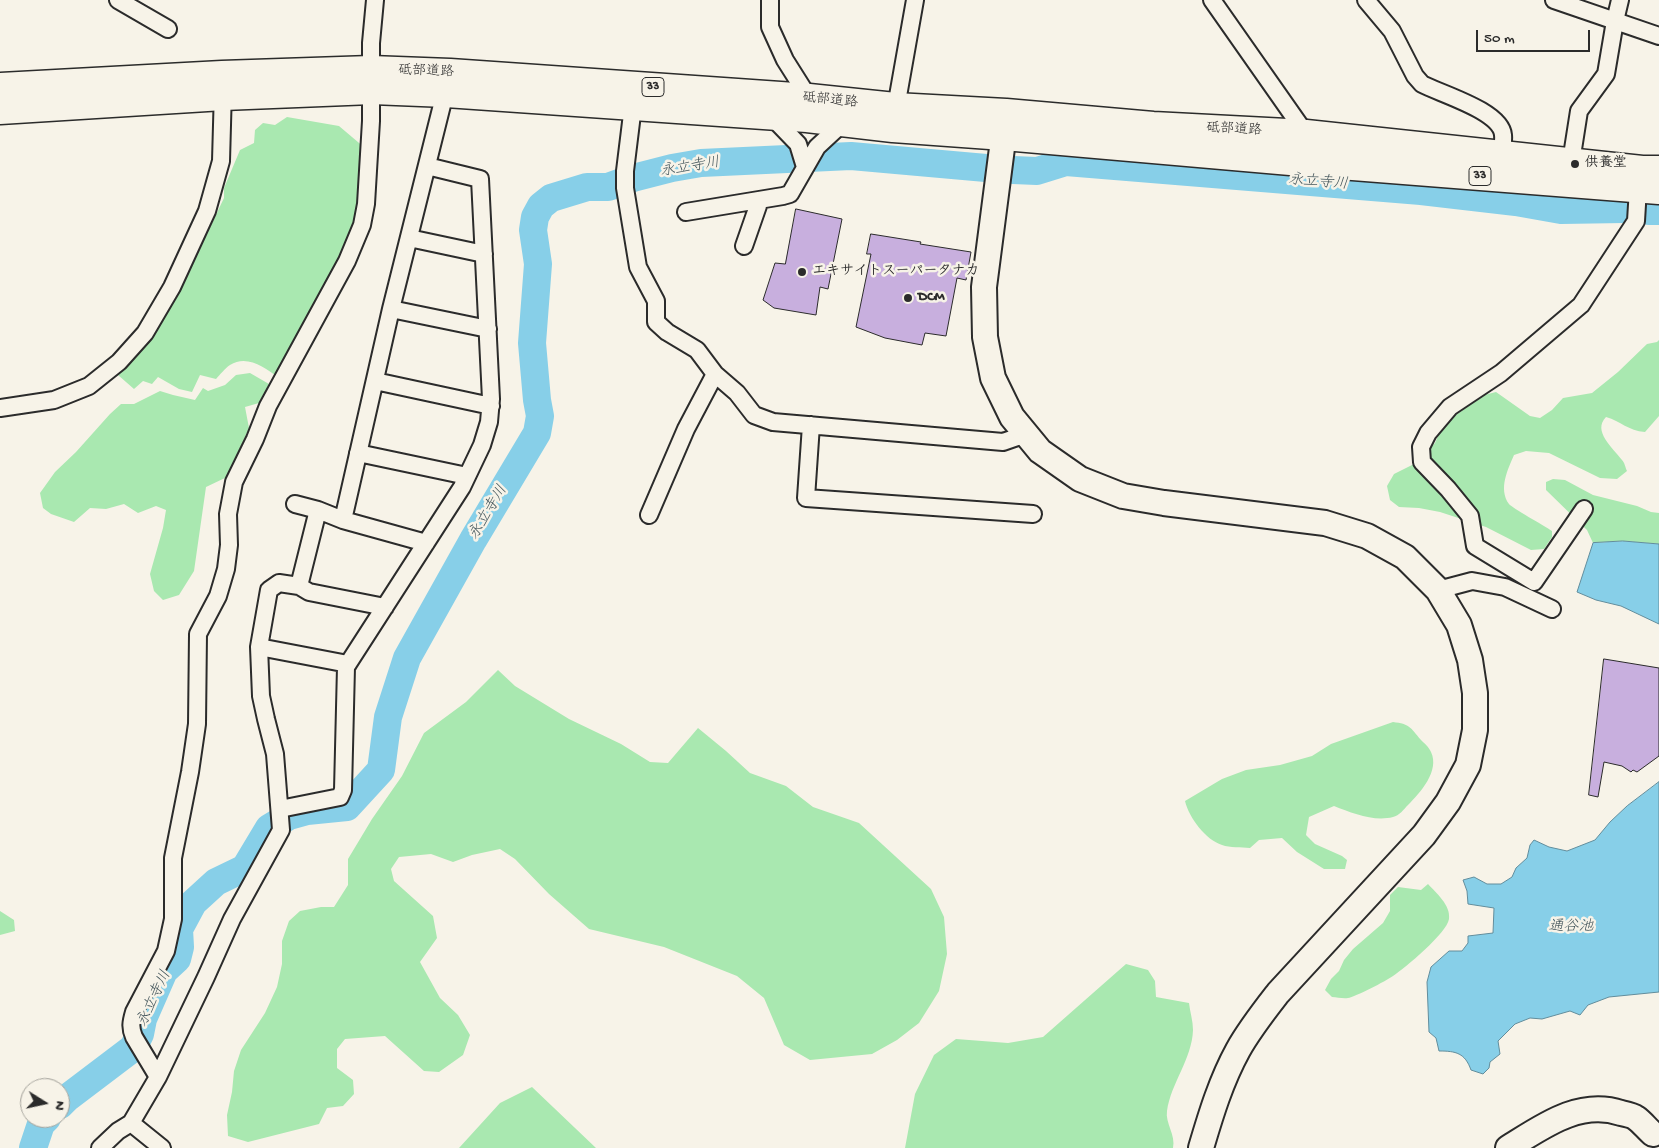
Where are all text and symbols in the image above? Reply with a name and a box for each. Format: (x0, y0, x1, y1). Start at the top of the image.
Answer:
scale bar (1479, 20, 1593, 52)
text: 50 m (1484, 30, 1515, 48)
street label: 砥部道路 (398, 63, 454, 81)
road number: 33 (642, 77, 664, 96)
street label: 砥部道路 (801, 90, 859, 112)
street label: 砥部道路 (1206, 120, 1262, 140)
water label: 永立寺川 (659, 154, 721, 182)
place label: 供養堂 (1585, 156, 1627, 172)
marker: 供養堂 (1569, 158, 1581, 170)
road number: 33 (1469, 167, 1491, 186)
water label: 永立寺川 (1287, 171, 1349, 195)
place label: エキサイトスーパータナカ (812, 264, 979, 280)
marker: エキサイトスーパータナカ (796, 266, 808, 278)
place label: DCM (918, 290, 944, 306)
marker: DCM (902, 292, 914, 304)
water label: 永立寺川 (466, 483, 512, 543)
water label: 通谷池 (1549, 919, 1593, 937)
water label: 永立寺川 (134, 968, 176, 1030)
north arrow (20, 1078, 70, 1128)
text: N (50, 1100, 68, 1111)

